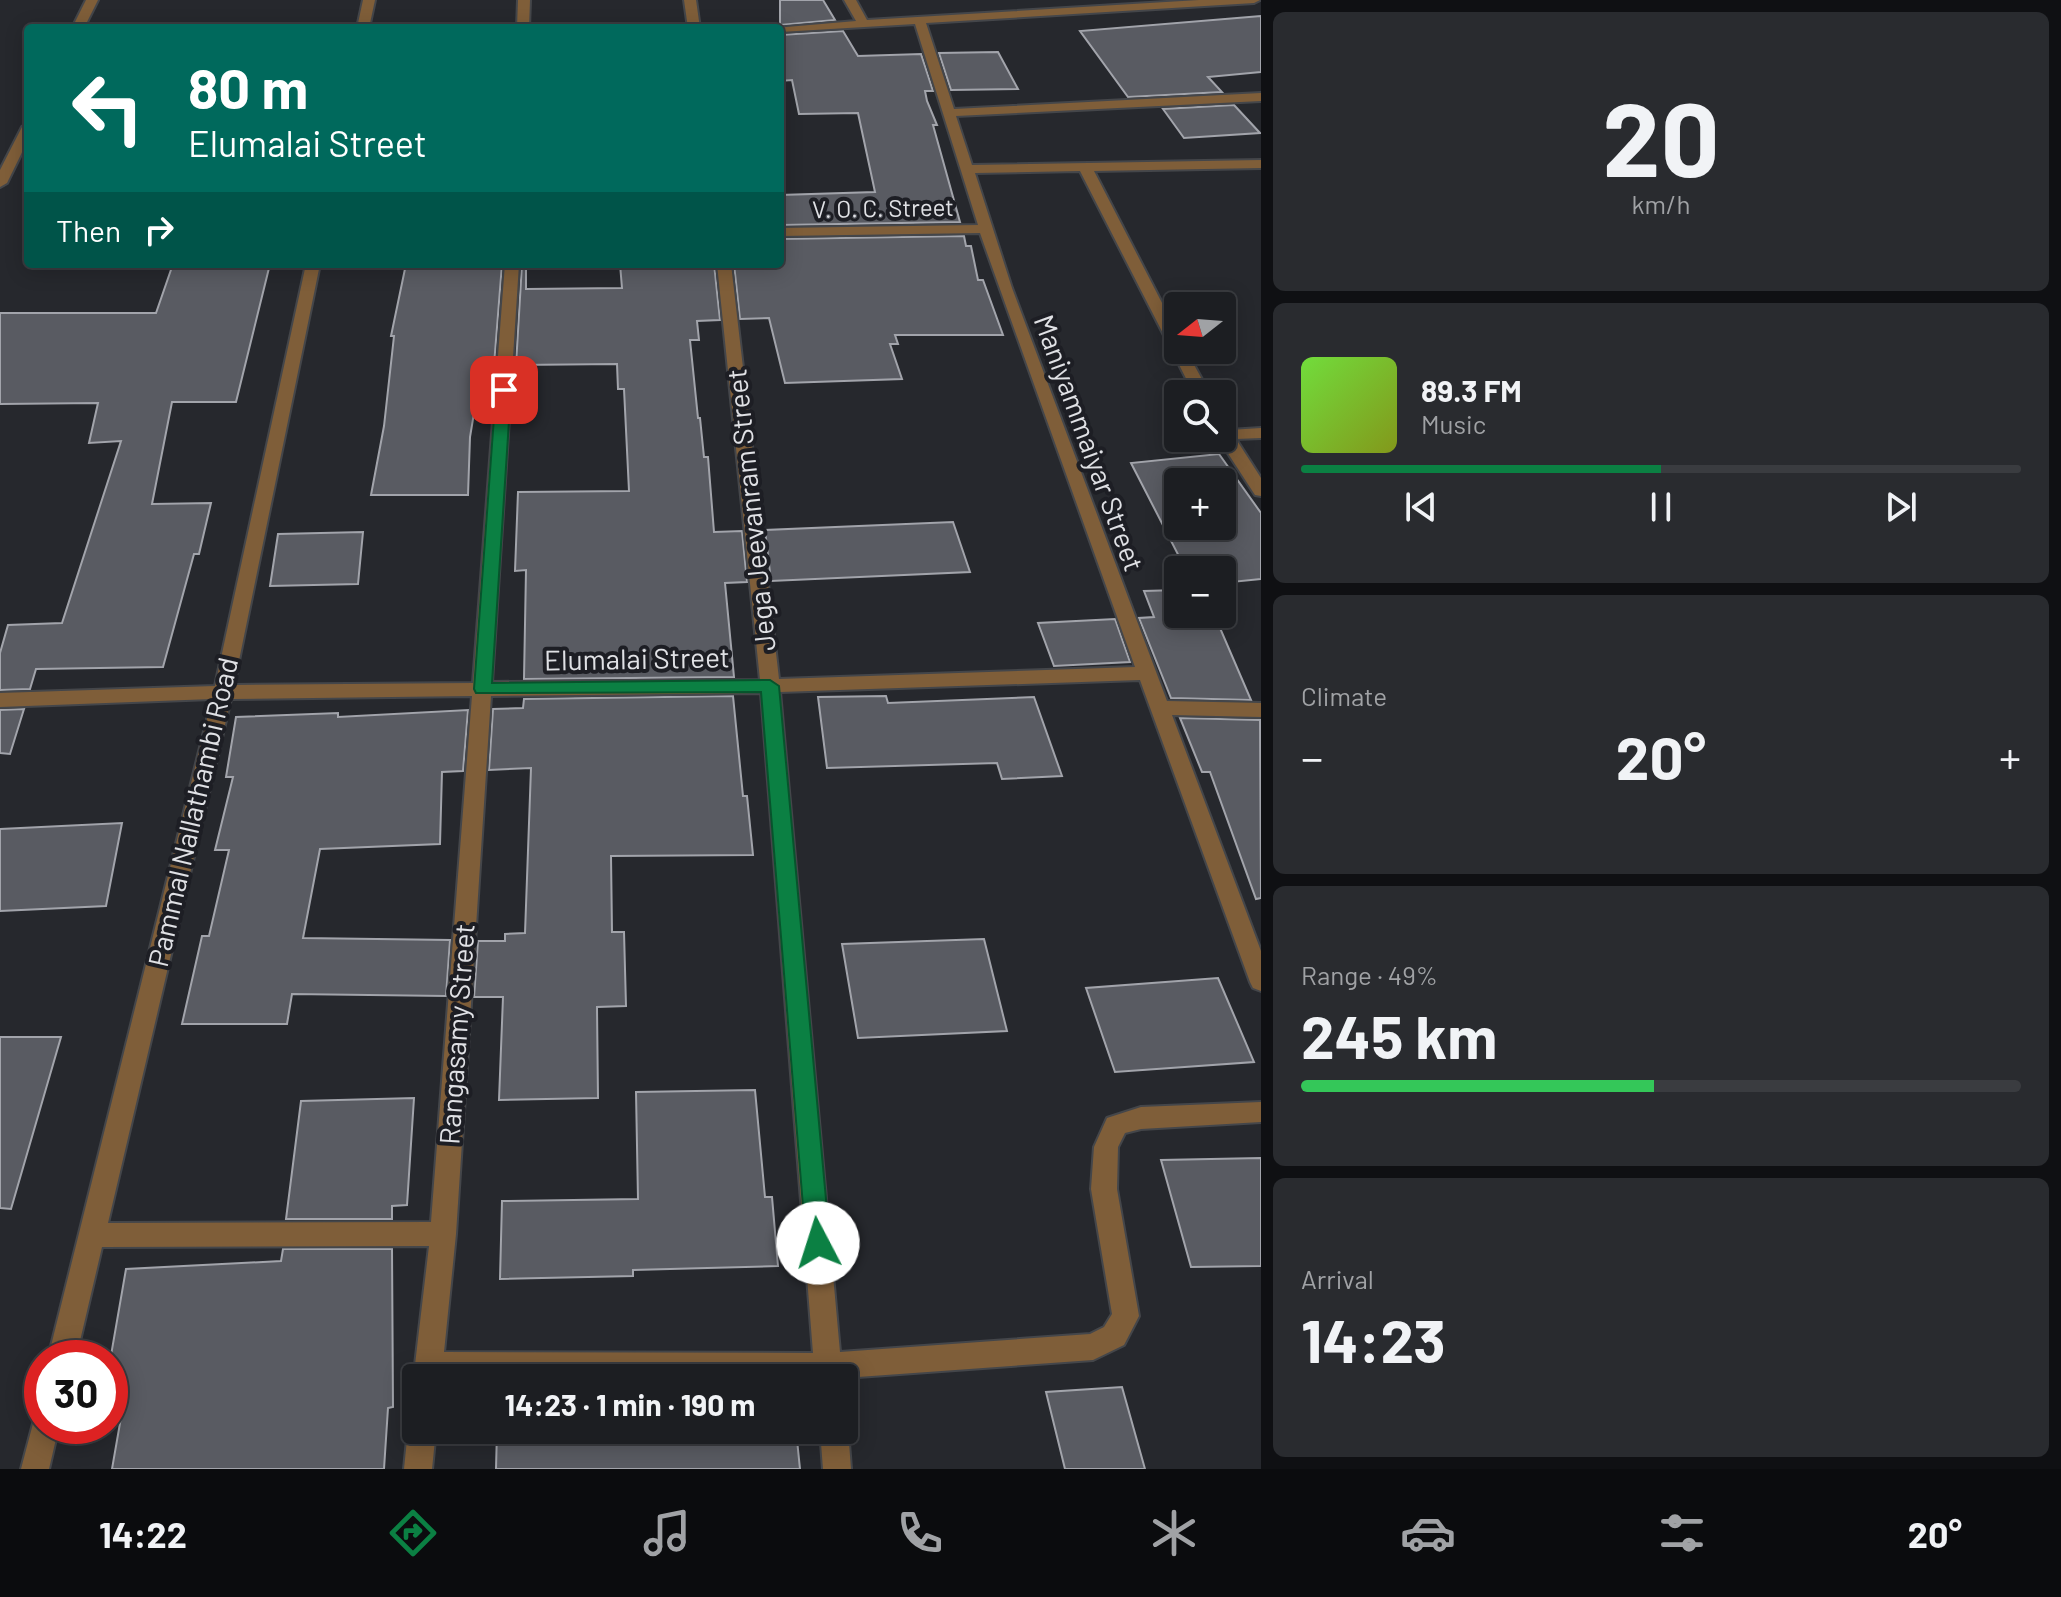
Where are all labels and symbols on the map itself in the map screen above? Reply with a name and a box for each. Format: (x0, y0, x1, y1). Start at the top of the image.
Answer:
street label: V. O. C. Street (812, 192, 954, 223)
north arrow (1164, 292, 1236, 364)
street label: Maniyammaiyar Street (1028, 310, 1152, 576)
pin (470, 356, 538, 424)
street label: Jega Jeevanram Street (718, 367, 782, 653)
street label: Elumalai Street (544, 639, 730, 677)
street label: Pammal Nallathambi Road (140, 654, 244, 970)
street label: Rangasamy Street (431, 922, 481, 1146)
position arrow (776, 1201, 860, 1285)
speed limit sign: 30 (24, 1340, 128, 1444)

